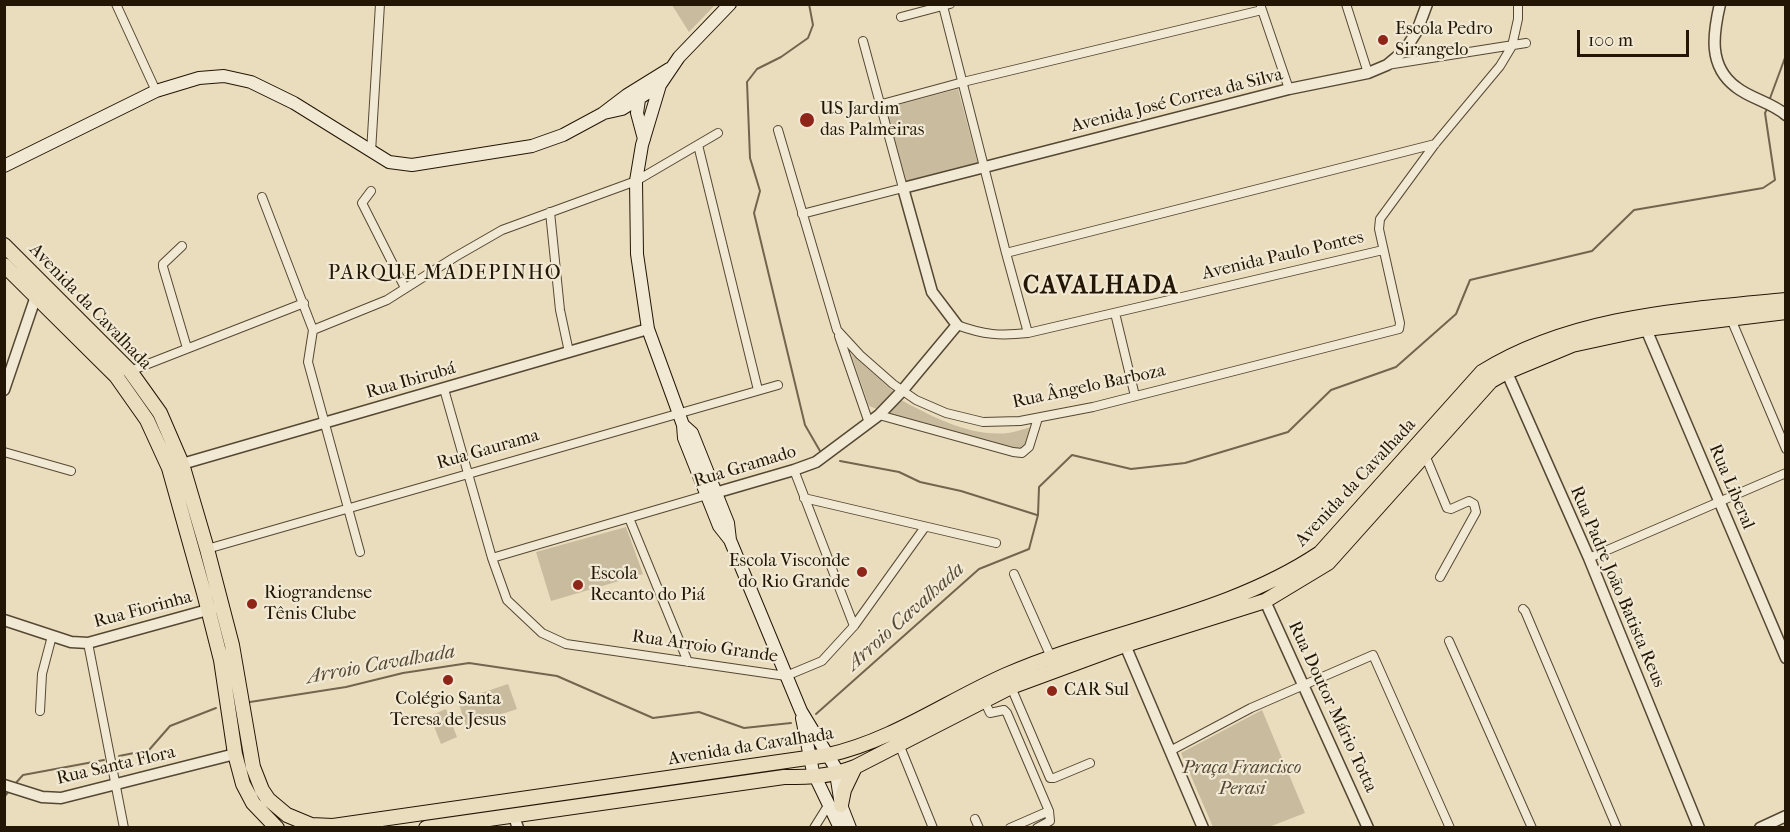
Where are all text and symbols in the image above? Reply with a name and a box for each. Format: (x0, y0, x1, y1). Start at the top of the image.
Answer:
scale bar (1580, 18, 1692, 56)
place label: Escola Pedro Sirangelo (1395, 19, 1493, 62)
text: 100 m (1588, 30, 1633, 51)
marker: Escola Pedro Sirangelo (1376, 33, 1390, 47)
street label: Avenida José Correa da Silva (1069, 64, 1285, 138)
place label: US Jardim das Palmeiras (820, 99, 924, 142)
marker: US Jardim das Palmeiras (798, 111, 816, 129)
street label: Avenida Paulo Pontes (1200, 227, 1366, 285)
street label: Avenida da Cavalhada (24, 239, 156, 375)
district label: PARQUE MADEPINHO (328, 262, 562, 286)
district label: CAVALHADA (1023, 273, 1179, 301)
street label: Rua Ibirubá (364, 358, 458, 404)
street label: Rua Ângelo Barboza (1010, 360, 1168, 414)
street label: Avenida da Cavalhada (1291, 414, 1421, 552)
street label: Rua Gaurama (434, 425, 542, 475)
street label: Rua Gramado (691, 441, 799, 493)
street label: Rua Liberal (1703, 441, 1759, 533)
street label: Rua Padre João Batista Reus (1565, 483, 1669, 691)
place label: Escola Visconde do Rio Grande (729, 551, 850, 594)
water label: Arroio Cavalhada (842, 558, 970, 676)
place label: Escola Recanto do Piá (590, 564, 705, 606)
marker: Escola Visconde do Rio Grande (855, 565, 869, 579)
marker: Escola Recanto do Piá (571, 578, 585, 592)
place label: Riograndense Tênis Clube (264, 583, 372, 626)
street label: Rua Fiorinha (92, 587, 194, 633)
marker: Riograndense Tênis Clube (245, 597, 259, 611)
street label: Rua Doutor Mário Totta (1283, 618, 1381, 796)
street label: Rua Arroio Grande (631, 626, 779, 668)
water label: Arroio Cavalhada (305, 640, 457, 690)
marker: Colégio Santa Teresa de Jesus (441, 673, 455, 687)
place label: CAR Sul (1064, 680, 1129, 702)
marker: CAR Sul (1045, 684, 1059, 698)
place label: Colégio Santa Teresa de Jesus (390, 689, 506, 732)
street label: Avenida da Cavalhada (667, 723, 835, 771)
street label: Rua Santa Flora (54, 742, 178, 790)
park label: Praça Francisco Perasi (1183, 758, 1301, 800)

